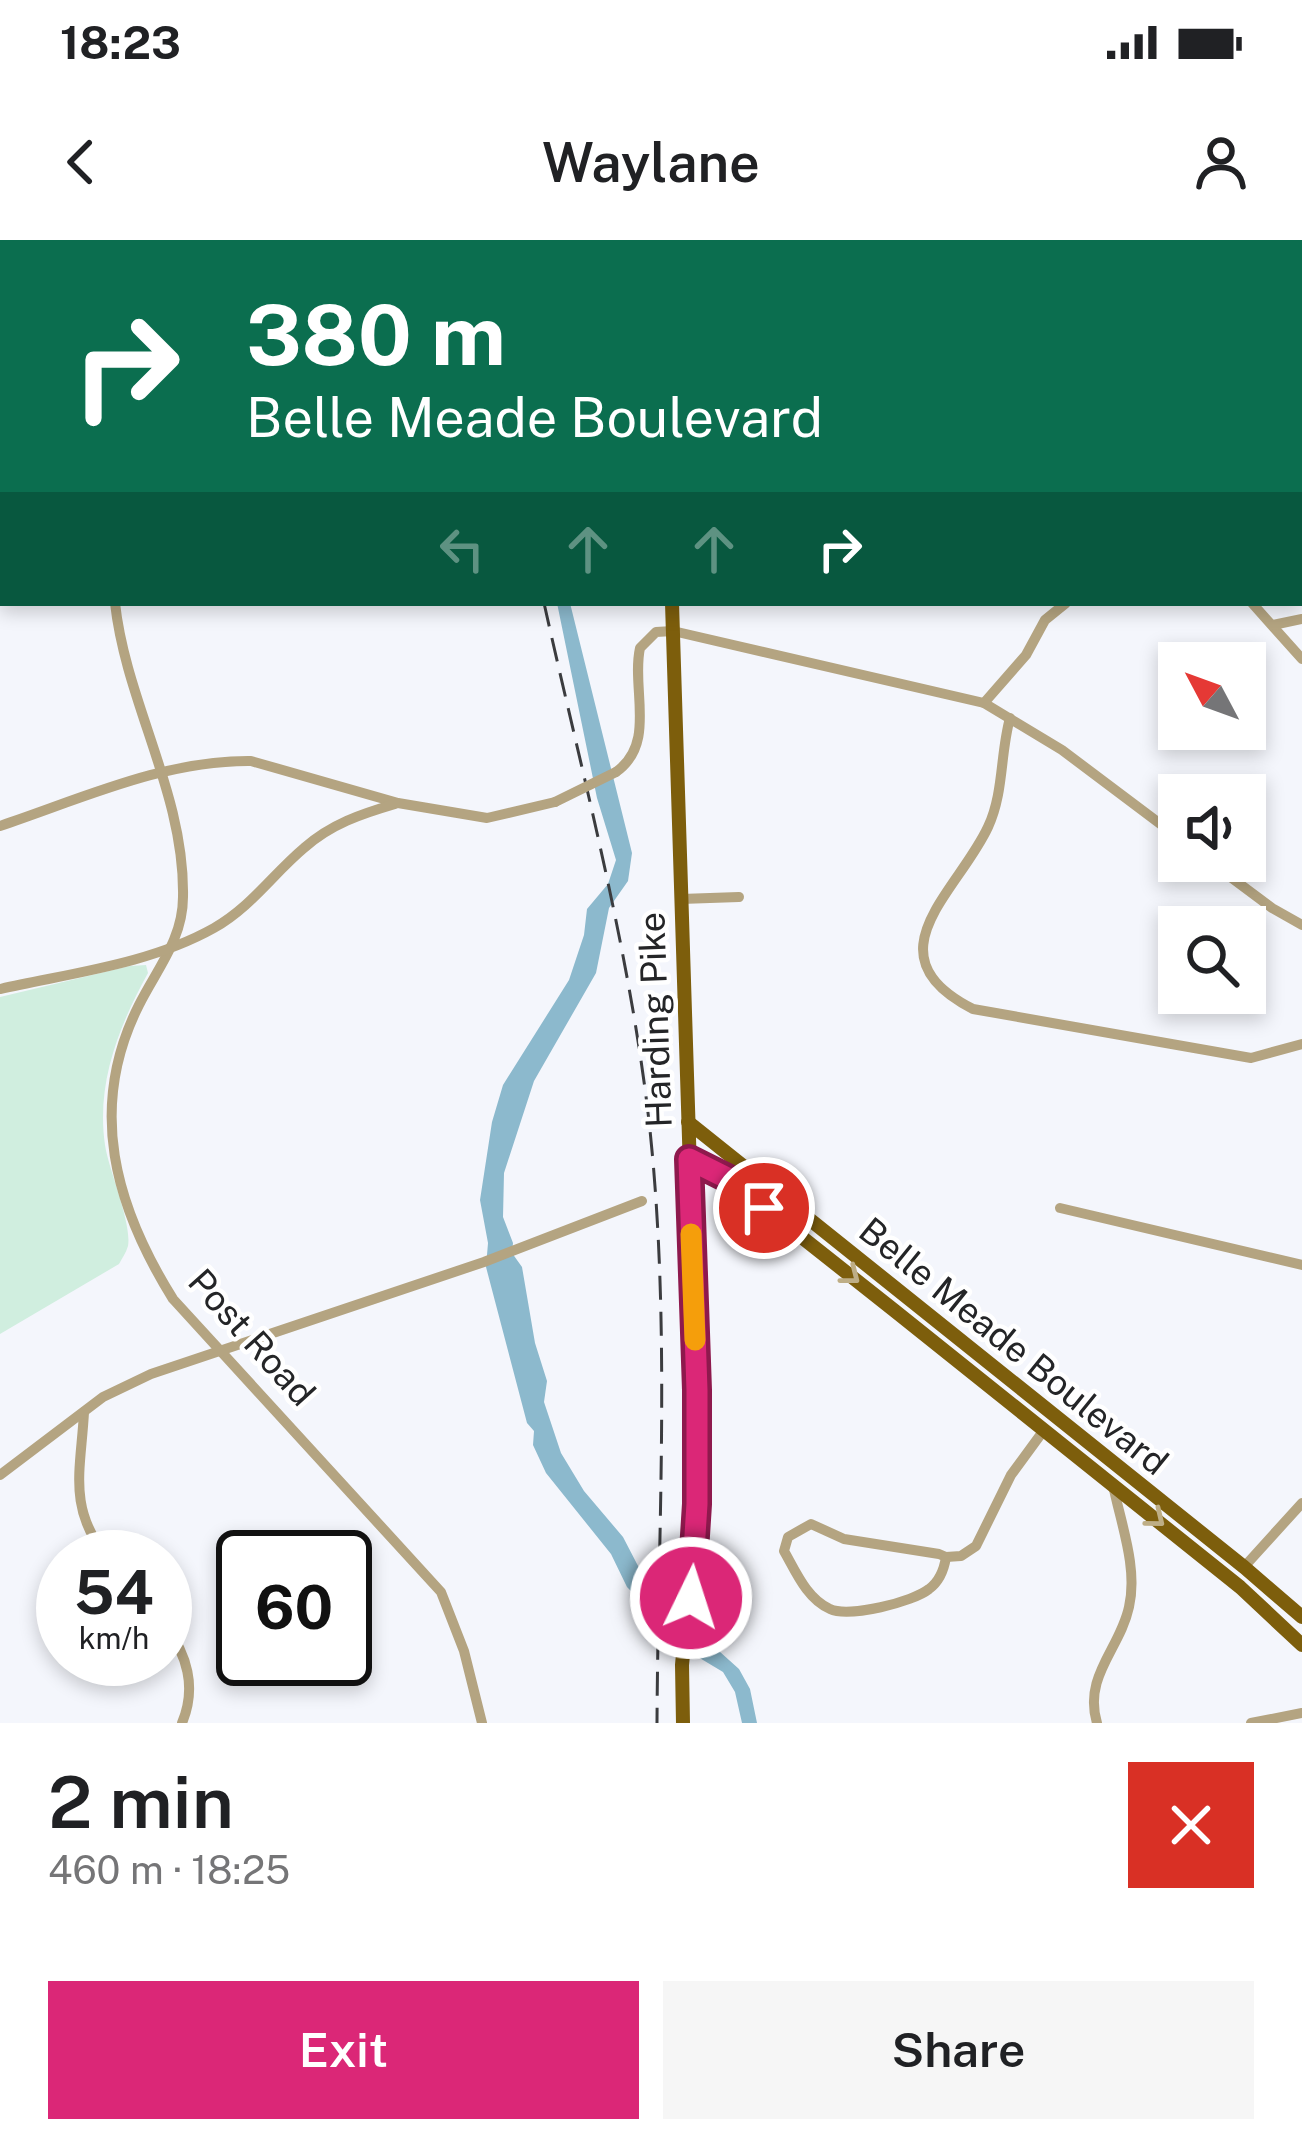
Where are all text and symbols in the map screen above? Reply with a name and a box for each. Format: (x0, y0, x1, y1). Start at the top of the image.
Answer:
text: 18:23 (60, 16, 181, 69)
icon: back (48, 129, 114, 195)
icon: person (1188, 129, 1254, 195)
text: Waylane (542, 131, 760, 194)
text: 380 m (246, 285, 506, 384)
icon: right (48, 288, 204, 444)
text: Belle Meade Boulevard (246, 386, 823, 449)
icon: left (429, 516, 495, 582)
icon: ahead (555, 516, 621, 582)
icon: ahead (681, 516, 747, 582)
icon: right (807, 516, 873, 582)
north arrow (1158, 642, 1266, 750)
map controls (1158, 642, 1266, 1014)
button: sound (1158, 774, 1266, 882)
button: search (1158, 906, 1266, 1014)
street label: Harding Pike (630, 911, 680, 1129)
pin (713, 1157, 815, 1259)
icon: arrive (731, 1175, 797, 1241)
street label: Belle Meade Boulevard (851, 1209, 1177, 1483)
street label: Post Road (180, 1260, 324, 1414)
one-way arrow (837, 1262, 859, 1283)
one-way arrow (1142, 1505, 1164, 1526)
speed limit sign: 60 (216, 1530, 372, 1686)
position arrow (628, 1535, 754, 1661)
text: 54 (74, 1557, 154, 1628)
text: km/h (79, 1620, 149, 1656)
text: 2 min (48, 1760, 234, 1844)
button: close (1128, 1762, 1254, 1888)
text: 460 m · 18:25 (48, 1847, 290, 1893)
button: Exit (48, 1981, 639, 2119)
button: Share (663, 1981, 1254, 2119)

